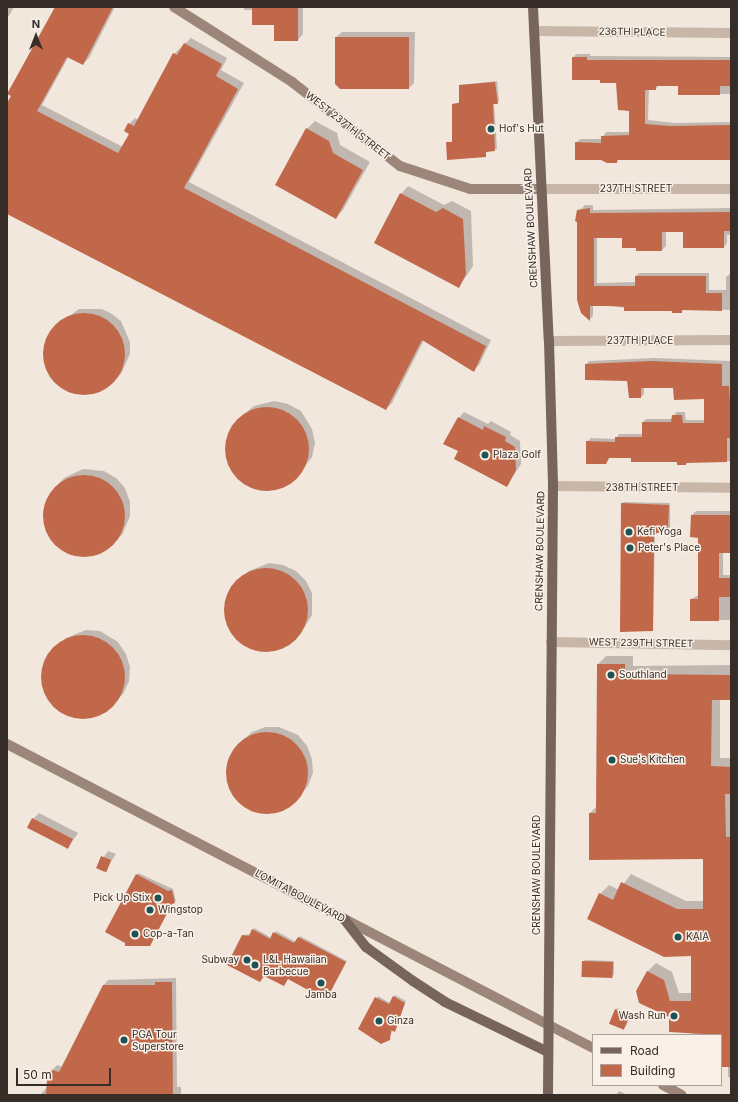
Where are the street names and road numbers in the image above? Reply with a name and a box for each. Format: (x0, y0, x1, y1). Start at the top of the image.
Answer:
street label: 236TH PLACE (598, 25, 666, 39)
street label: WEST 237TH STREET (303, 89, 393, 163)
street label: CRENSHAW BOULEVARD (522, 168, 540, 288)
street label: 237TH STREET (600, 183, 672, 195)
street label: 237TH PLACE (607, 335, 673, 347)
street label: 238TH STREET (606, 482, 678, 494)
street label: CRENSHAW BOULEVARD (533, 491, 547, 611)
street label: WEST 239TH STREET (589, 636, 693, 650)
street label: CRENSHAW BOULEVARD (531, 815, 543, 935)
street label: LOMITA BOULEVARD (253, 867, 347, 925)

